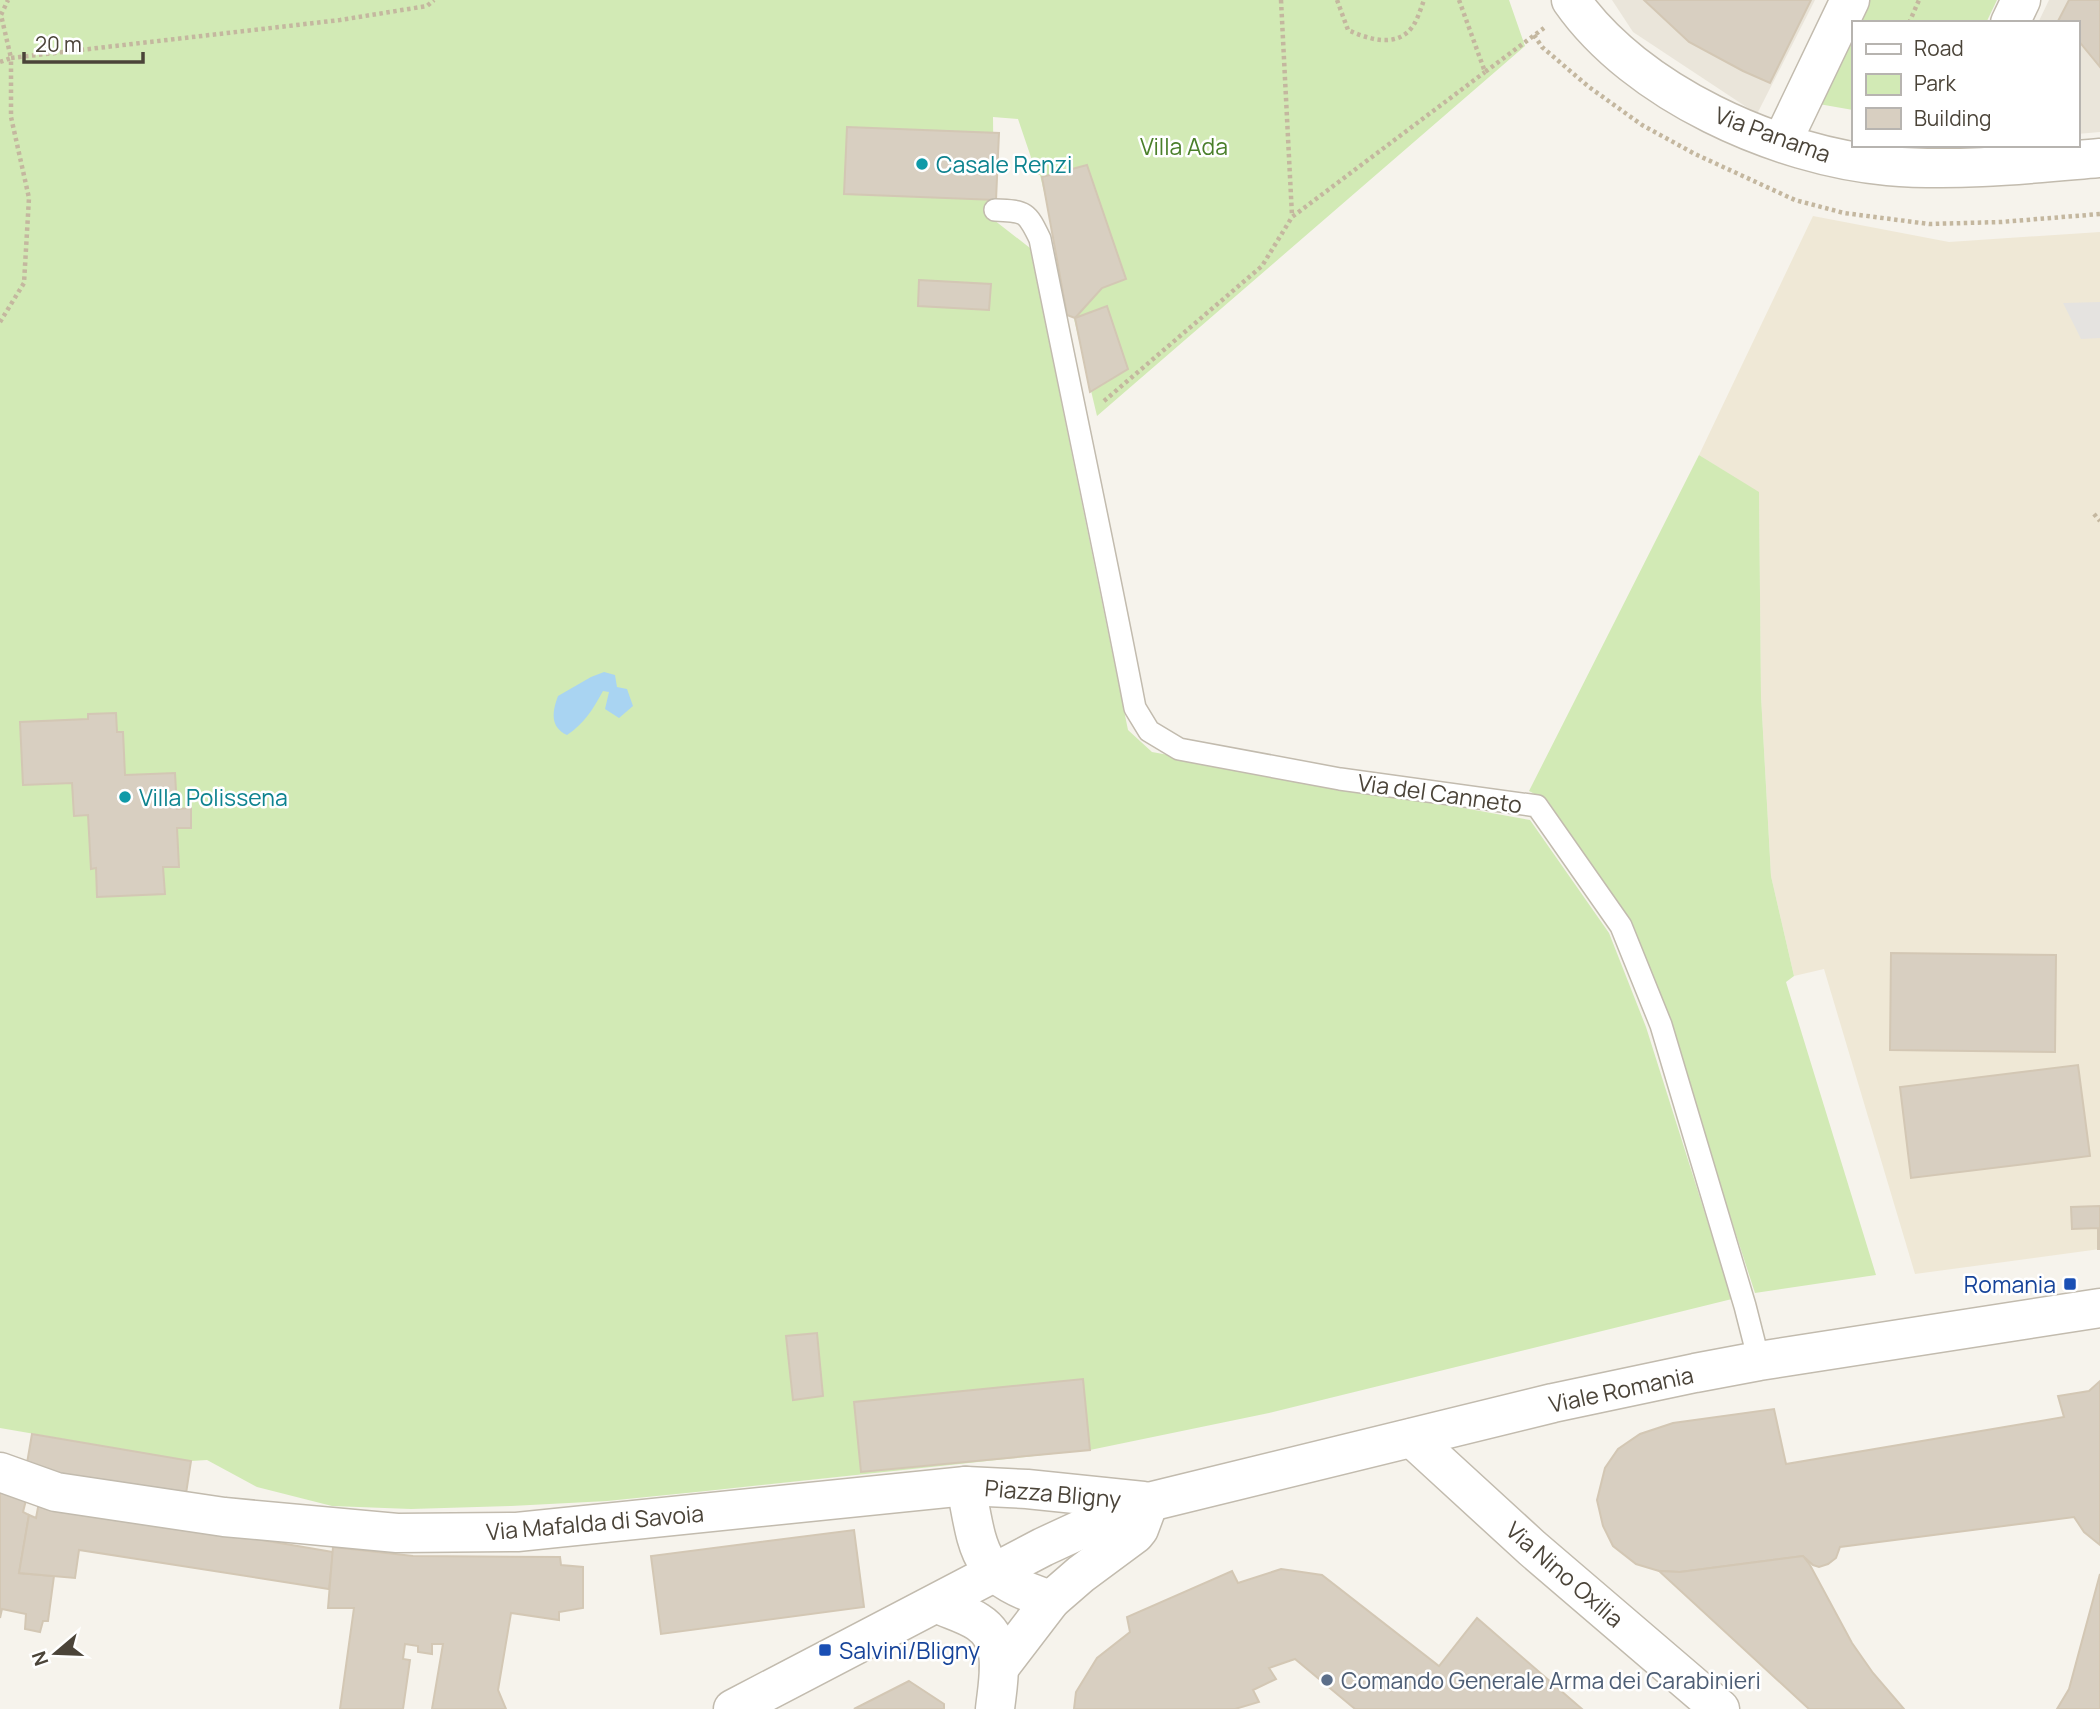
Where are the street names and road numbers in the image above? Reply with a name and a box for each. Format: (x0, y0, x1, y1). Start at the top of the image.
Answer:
street label: Via Panama (1711, 98, 1835, 170)
street label: Via del Canneto (1356, 766, 1524, 820)
street label: Viale Romania (1546, 1358, 1696, 1420)
street label: Piazza Bligny (983, 1471, 1123, 1515)
street label: Via Mafalda di Savoia (485, 1497, 705, 1547)
street label: Via Nino Oxilia (1499, 1514, 1631, 1634)

